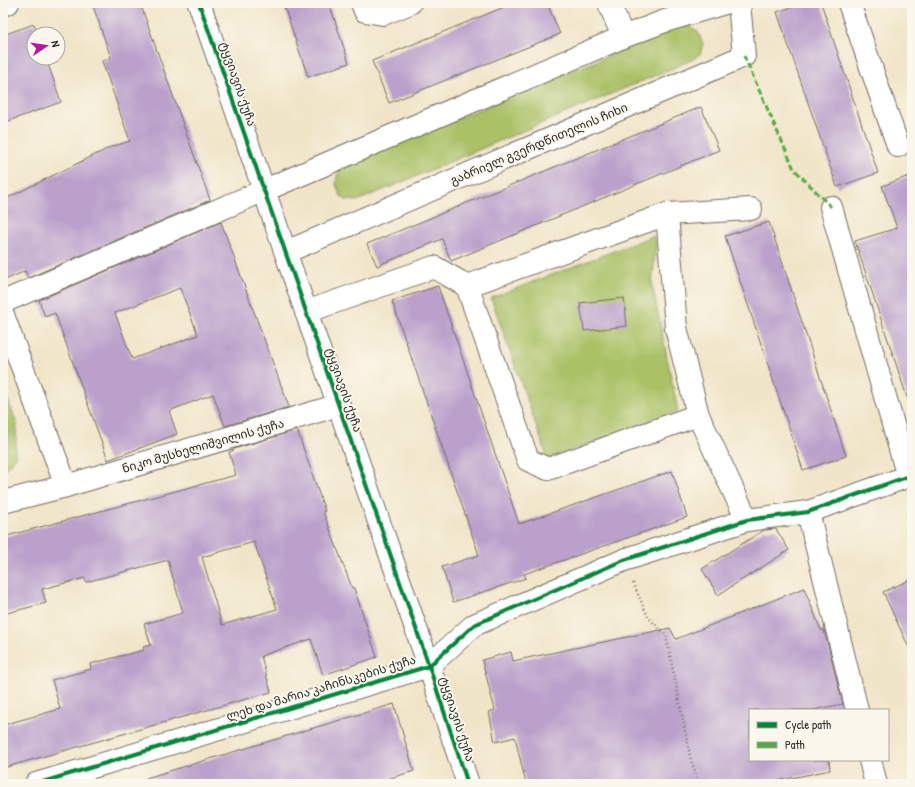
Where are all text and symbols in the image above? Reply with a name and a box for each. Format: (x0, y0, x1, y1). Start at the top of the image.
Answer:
north arrow (26, 26, 66, 66)
text: N (48, 39, 63, 48)
street label: ტყვიავის ქუჩა (216, 39, 261, 128)
street label: გაბრიელ გვერდწითელის ჩიხი (447, 98, 630, 189)
street label: ტყვიავის ქუჩა (322, 345, 367, 434)
street label: ნიკო მუსხელიშვილის ქუჩა (120, 414, 286, 477)
street label: ლეხ და მარია კაჩინსკების ქუჩა (224, 651, 418, 725)
street label: ტყვიავის ქუჩა (436, 674, 479, 763)
legend (749, 709, 889, 761)
text: Cycle path (785, 716, 831, 733)
text: Path (785, 736, 805, 753)

